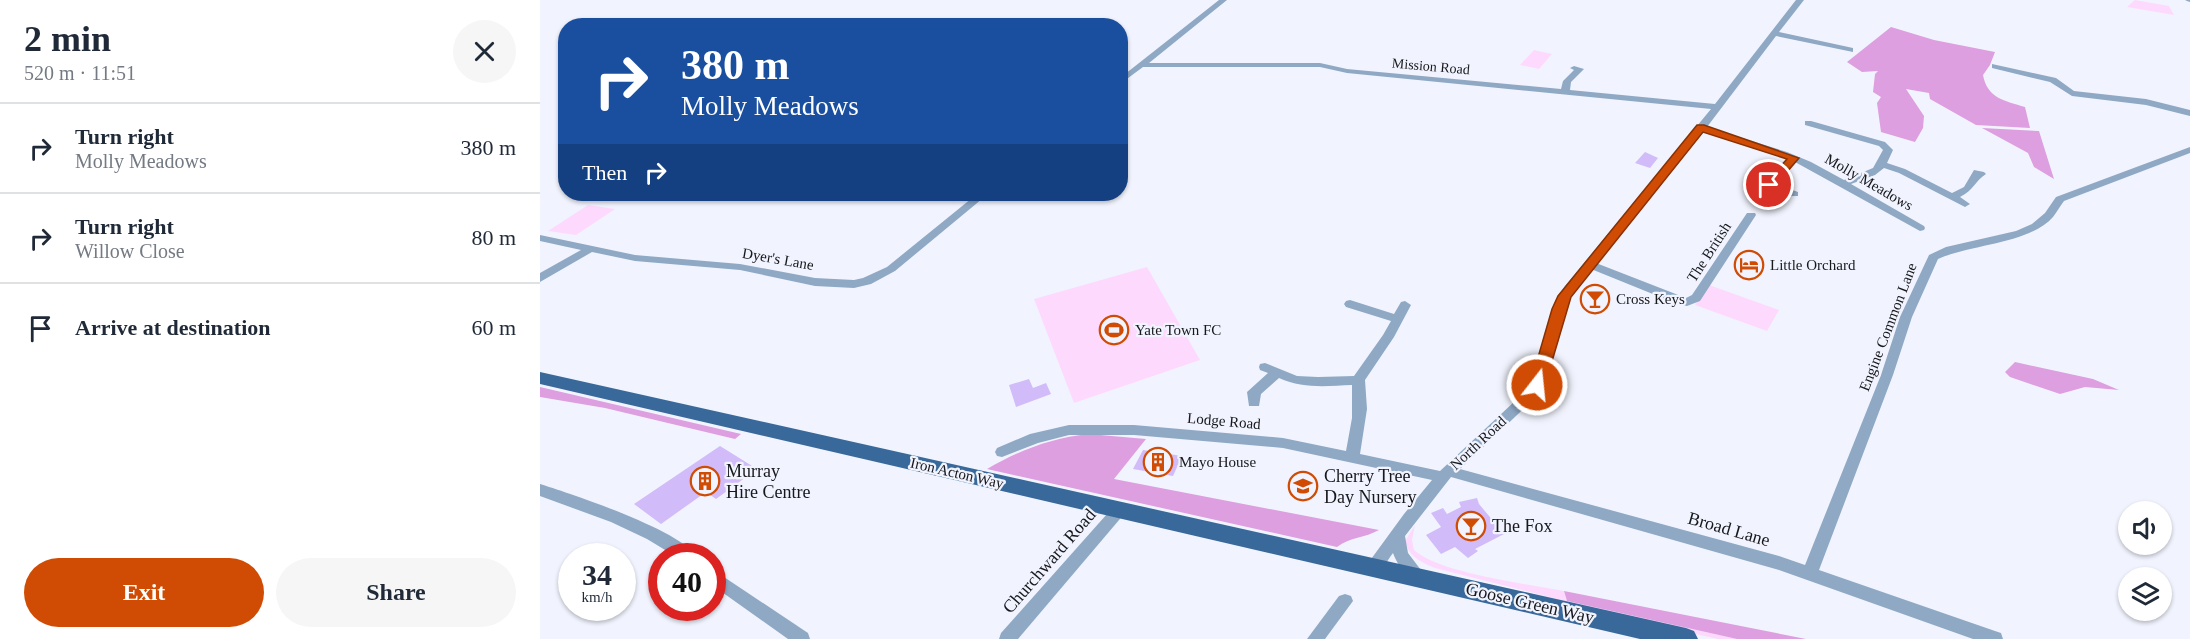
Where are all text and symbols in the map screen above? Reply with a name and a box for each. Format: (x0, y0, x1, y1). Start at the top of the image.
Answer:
text: 2 min (24, 19, 111, 59)
button: close (453, 20, 516, 83)
icon: right (582, 42, 660, 120)
text: 380 m (681, 42, 790, 88)
street label: Mission Road (1391, 56, 1471, 77)
text: 520 m · 11:51 (24, 62, 136, 84)
text: Molly Meadows (681, 91, 859, 121)
text: Turn right (75, 124, 174, 149)
icon: right (24, 132, 57, 165)
text: 380 m (460, 135, 516, 160)
text: Molly Meadows (75, 150, 207, 172)
street label: Molly Meadows (1822, 150, 1916, 214)
icon: right (639, 156, 672, 189)
pin (1743, 159, 1794, 210)
text: Then (582, 160, 627, 185)
icon: arrive (1752, 168, 1785, 201)
text: Turn right (75, 214, 174, 239)
street label: The British (1684, 219, 1734, 285)
icon: right (24, 222, 57, 255)
text: 80 m (471, 225, 516, 250)
text: Willow Close (75, 240, 185, 262)
street label: Dyer's Lane (741, 245, 815, 273)
hotel icon: Little Orchard (1733, 249, 1765, 281)
place label: Little Orchard (1770, 257, 1856, 273)
street label: Engine Common Lane (1856, 260, 1920, 393)
bar icon: Cross Keys (1579, 283, 1611, 315)
place label: Cross Keys (1616, 291, 1685, 307)
icon: arrive (24, 312, 57, 345)
sports icon: Yate Town FC (1098, 314, 1130, 346)
text: Arrive at destination (75, 315, 271, 340)
text: 60 m (471, 315, 516, 340)
place label: Yate Town FC (1135, 322, 1221, 338)
position arrow (1505, 353, 1569, 417)
street label: Lodge Road (1187, 410, 1262, 432)
street label: North Road (1447, 413, 1510, 473)
building icon: Mayo House (1142, 446, 1174, 478)
place label: Mayo House (1179, 454, 1256, 470)
street label: Iron Acton Way (909, 455, 1006, 492)
place label: Murray Hire Centre (726, 461, 810, 502)
building icon: Murray Hire Centre (689, 465, 721, 497)
place label: Cherry Tree Day Nursery (1324, 466, 1416, 507)
school or university icon: Cherry Tree Day Nursery (1287, 470, 1319, 502)
map controls (2118, 501, 2172, 621)
button: sound (2118, 501, 2172, 555)
street label: Churchward Road (998, 505, 1100, 617)
street label: Broad Lane (1686, 508, 1772, 550)
bar icon: The Fox (1455, 510, 1487, 542)
place label: The Fox (1492, 516, 1553, 536)
speed limit sign: 40 (648, 543, 726, 621)
button: Exit (24, 558, 264, 627)
button: Share (276, 558, 516, 627)
text: 34 (582, 558, 612, 591)
button: layers (2118, 567, 2172, 621)
street label: Goose Green Way (1464, 579, 1596, 627)
text: km/h (582, 589, 612, 605)

